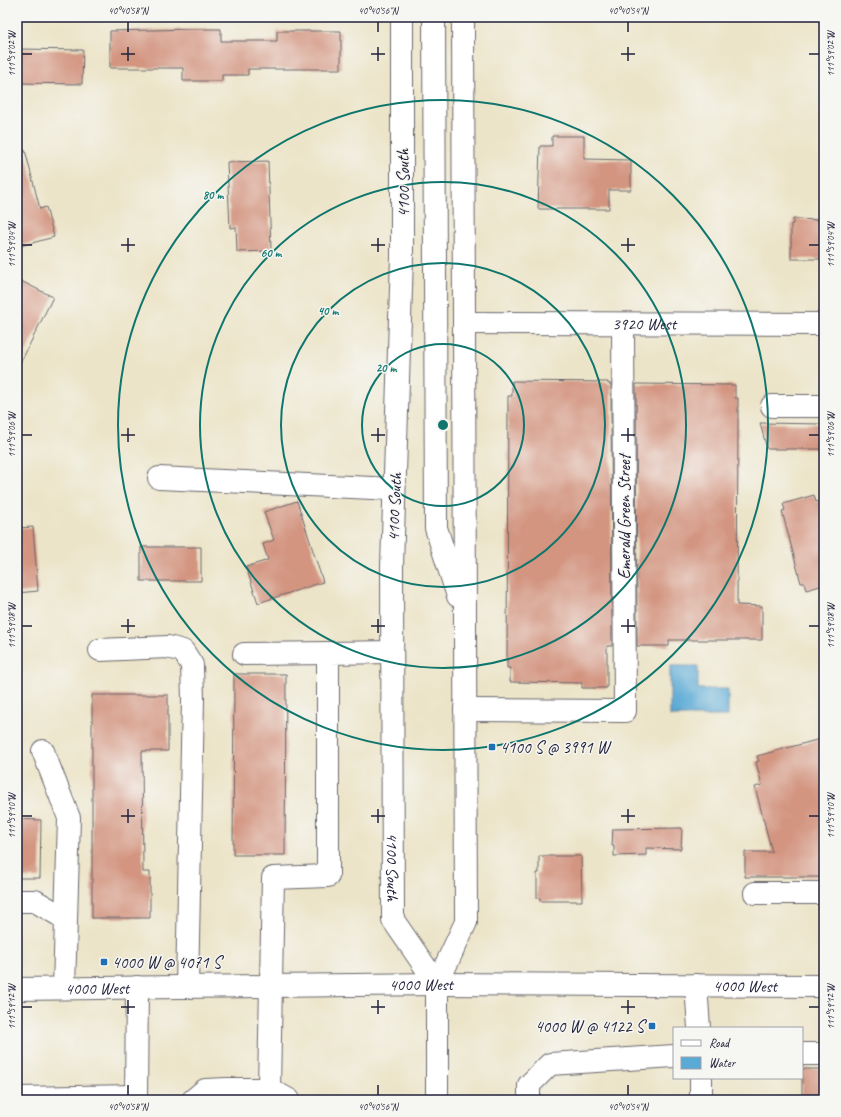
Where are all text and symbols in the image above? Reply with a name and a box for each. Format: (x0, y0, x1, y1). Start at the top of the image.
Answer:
text: 40°40'58"N (108, 4, 150, 17)
text: 40°40'56"N (358, 4, 400, 17)
text: 40°40'54"N (608, 4, 650, 17)
text: 111°59'02"W (5, 30, 18, 77)
text: 111°59'02"W (824, 30, 837, 77)
street label: 4100 South (393, 148, 414, 217)
text: 80 m (203, 187, 224, 203)
text: 111°59'04"W (5, 221, 18, 268)
text: 111°59'04"W (824, 221, 837, 268)
text: 60 m (261, 245, 283, 261)
text: 40 m (318, 303, 339, 319)
street label: 3920 West (612, 313, 678, 335)
text: 20 m (376, 360, 397, 376)
text: 111°59'06"W (5, 411, 18, 458)
text: 111°59'06"W (824, 411, 837, 458)
centre of rings (436, 418, 450, 432)
street label: Emerald Green Street (614, 452, 635, 579)
street label: 4100 South (383, 471, 406, 542)
text: 111°59'08"W (5, 602, 18, 649)
text: 111°59'08"W (824, 602, 837, 649)
place label: 4100 S @ 3991 W (500, 737, 612, 758)
marker: 4100 S @ 3991 W (487, 742, 497, 752)
text: 111°59'10"W (5, 792, 18, 839)
text: 111°59'10"W (824, 792, 837, 839)
street label: 4100 South (382, 833, 403, 902)
place label: 4000 W @ 4071 S (112, 952, 225, 973)
marker: 4000 W @ 4071 S (99, 957, 109, 967)
street label: 4000 West (389, 974, 455, 996)
street label: 4000 West (713, 975, 779, 997)
street label: 4000 West (65, 978, 132, 999)
text: 111°59'12"W (5, 983, 18, 1030)
text: 111°59'12"W (824, 983, 837, 1030)
place label: 4000 W @ 4122 S (535, 1016, 648, 1037)
marker: 4000 W @ 4122 S (647, 1021, 657, 1031)
legend (673, 1027, 803, 1079)
text: Road (709, 1035, 731, 1051)
text: Water (709, 1055, 737, 1071)
text: 40°40'58"N (108, 1100, 150, 1113)
text: 40°40'56"N (358, 1100, 400, 1113)
text: 40°40'54"N (608, 1100, 650, 1113)

